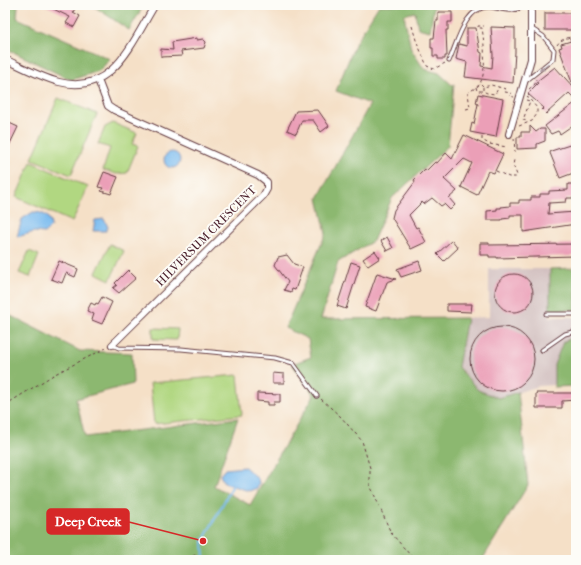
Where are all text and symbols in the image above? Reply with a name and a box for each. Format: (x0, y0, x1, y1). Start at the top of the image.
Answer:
one-way arrow (539, 62, 550, 71)
street label: HILVERSUM CRESCENT (153, 182, 260, 289)
callout: Deep Creek (47, 509, 129, 534)
text: Deep Creek (55, 514, 122, 530)

